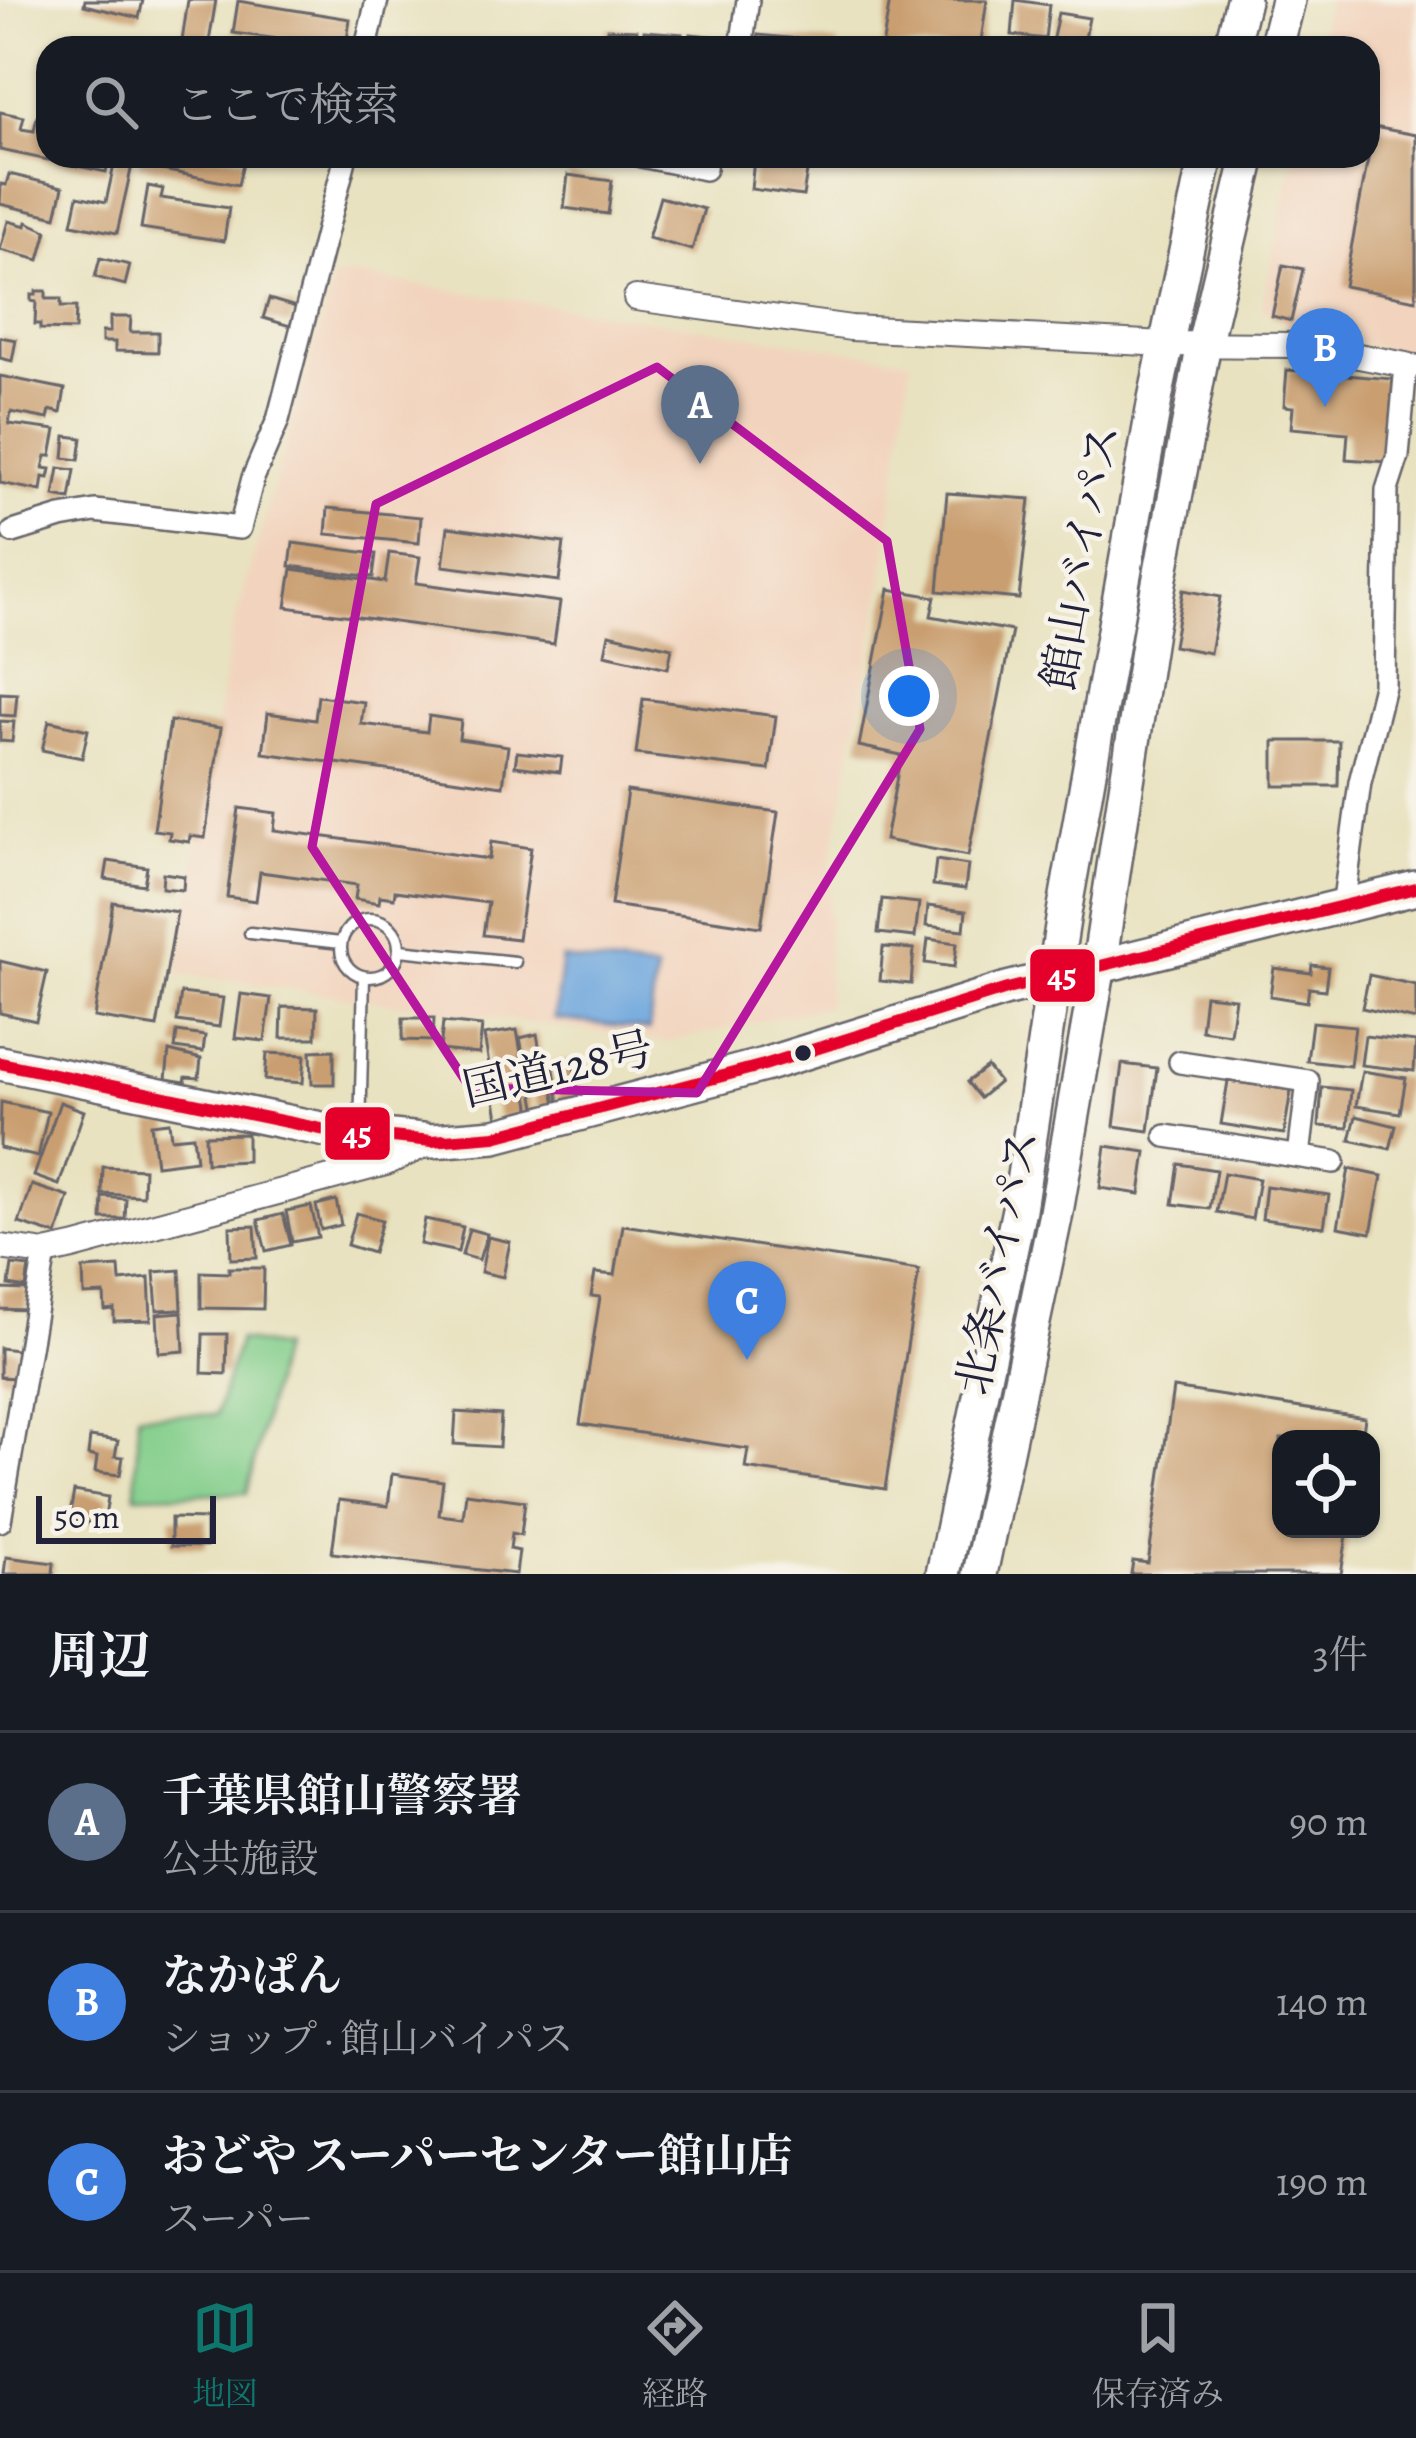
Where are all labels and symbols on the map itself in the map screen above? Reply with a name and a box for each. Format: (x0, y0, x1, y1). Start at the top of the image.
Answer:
pin: B (1286, 308, 1364, 407)
pin: A (661, 365, 739, 464)
street label: 館山バイパス (1027, 419, 1135, 695)
your location (879, 666, 939, 726)
line badge: 45 (1028, 947, 1097, 1004)
text: 45 (1047, 953, 1077, 998)
street label: 国道128号 (457, 1017, 659, 1121)
unlabelled marker (792, 1042, 814, 1064)
line badge: 45 (323, 1105, 392, 1162)
text: 45 (342, 1111, 372, 1156)
street label: 北条バイパス (942, 1124, 1054, 1400)
pin: C (708, 1261, 786, 1360)
scale bar (36, 1490, 216, 1543)

